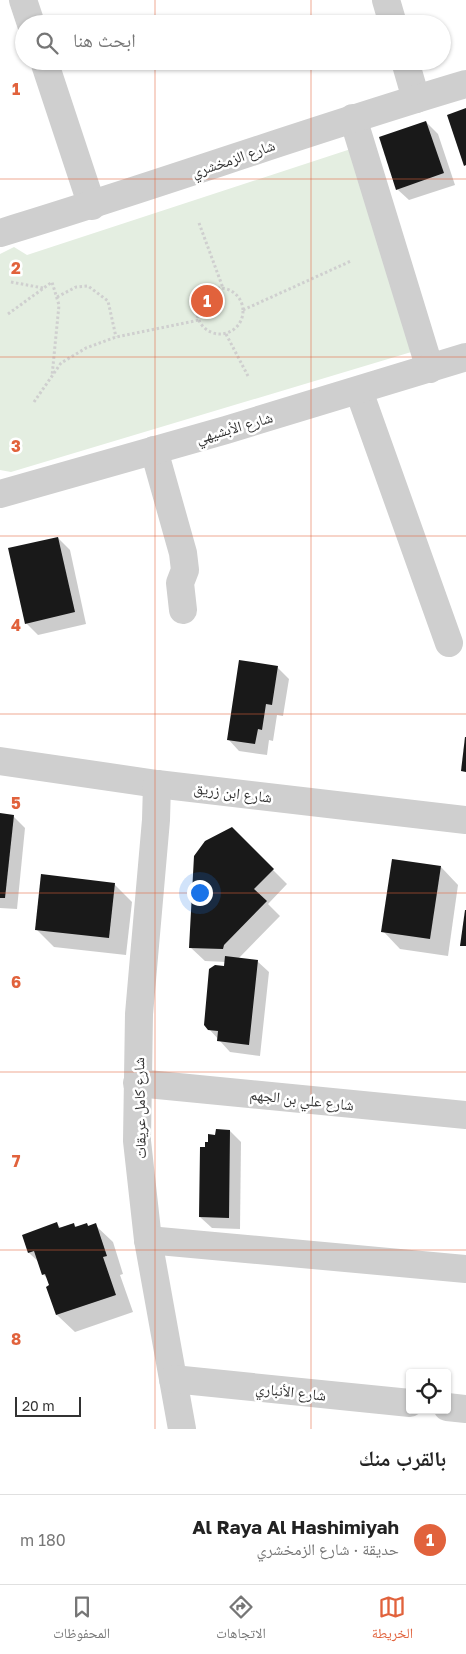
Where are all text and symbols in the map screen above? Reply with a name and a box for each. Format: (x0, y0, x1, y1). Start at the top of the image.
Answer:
search box (15, 15, 451, 70)
text: ابحث هنا (73, 28, 136, 51)
icon: search (33, 29, 61, 57)
text: 1 (12, 79, 20, 99)
street label: شارع الزمخشري (189, 135, 279, 184)
text: 2 (11, 258, 21, 278)
pin: 1 (191, 282, 223, 320)
street label: شارع الأبشيهي (193, 407, 276, 450)
text: 3 (11, 436, 21, 456)
text: 4 (11, 615, 21, 635)
street label: شارع ابن زريق (193, 778, 273, 808)
text: 5 (11, 793, 21, 813)
your location (187, 880, 213, 906)
text: 6 (11, 972, 21, 992)
street label: شارع كامل عريقات (129, 1057, 151, 1159)
street label: شارع علي بن الجهم (249, 1085, 355, 1117)
text: 7 (12, 1151, 21, 1171)
text: 8 (11, 1329, 21, 1349)
map controls (406, 1369, 451, 1414)
button: locate (406, 1369, 451, 1414)
street label: شارع الأنباري (254, 1378, 327, 1407)
scale bar (15, 1394, 81, 1417)
text: 20 m (22, 1397, 55, 1414)
text: بالقرب منك (359, 1445, 446, 1471)
text: Al Raya Al Hashimiyah (192, 1515, 399, 1538)
text: 180 m (20, 1530, 66, 1550)
text: 1 (426, 1530, 434, 1550)
text: حديقة · شارع الزمخشري (257, 1539, 399, 1559)
tab: المحفوظات (53, 1593, 110, 1647)
tab: الاتجاهات (216, 1593, 266, 1647)
tab: الخريطة (372, 1593, 413, 1647)

